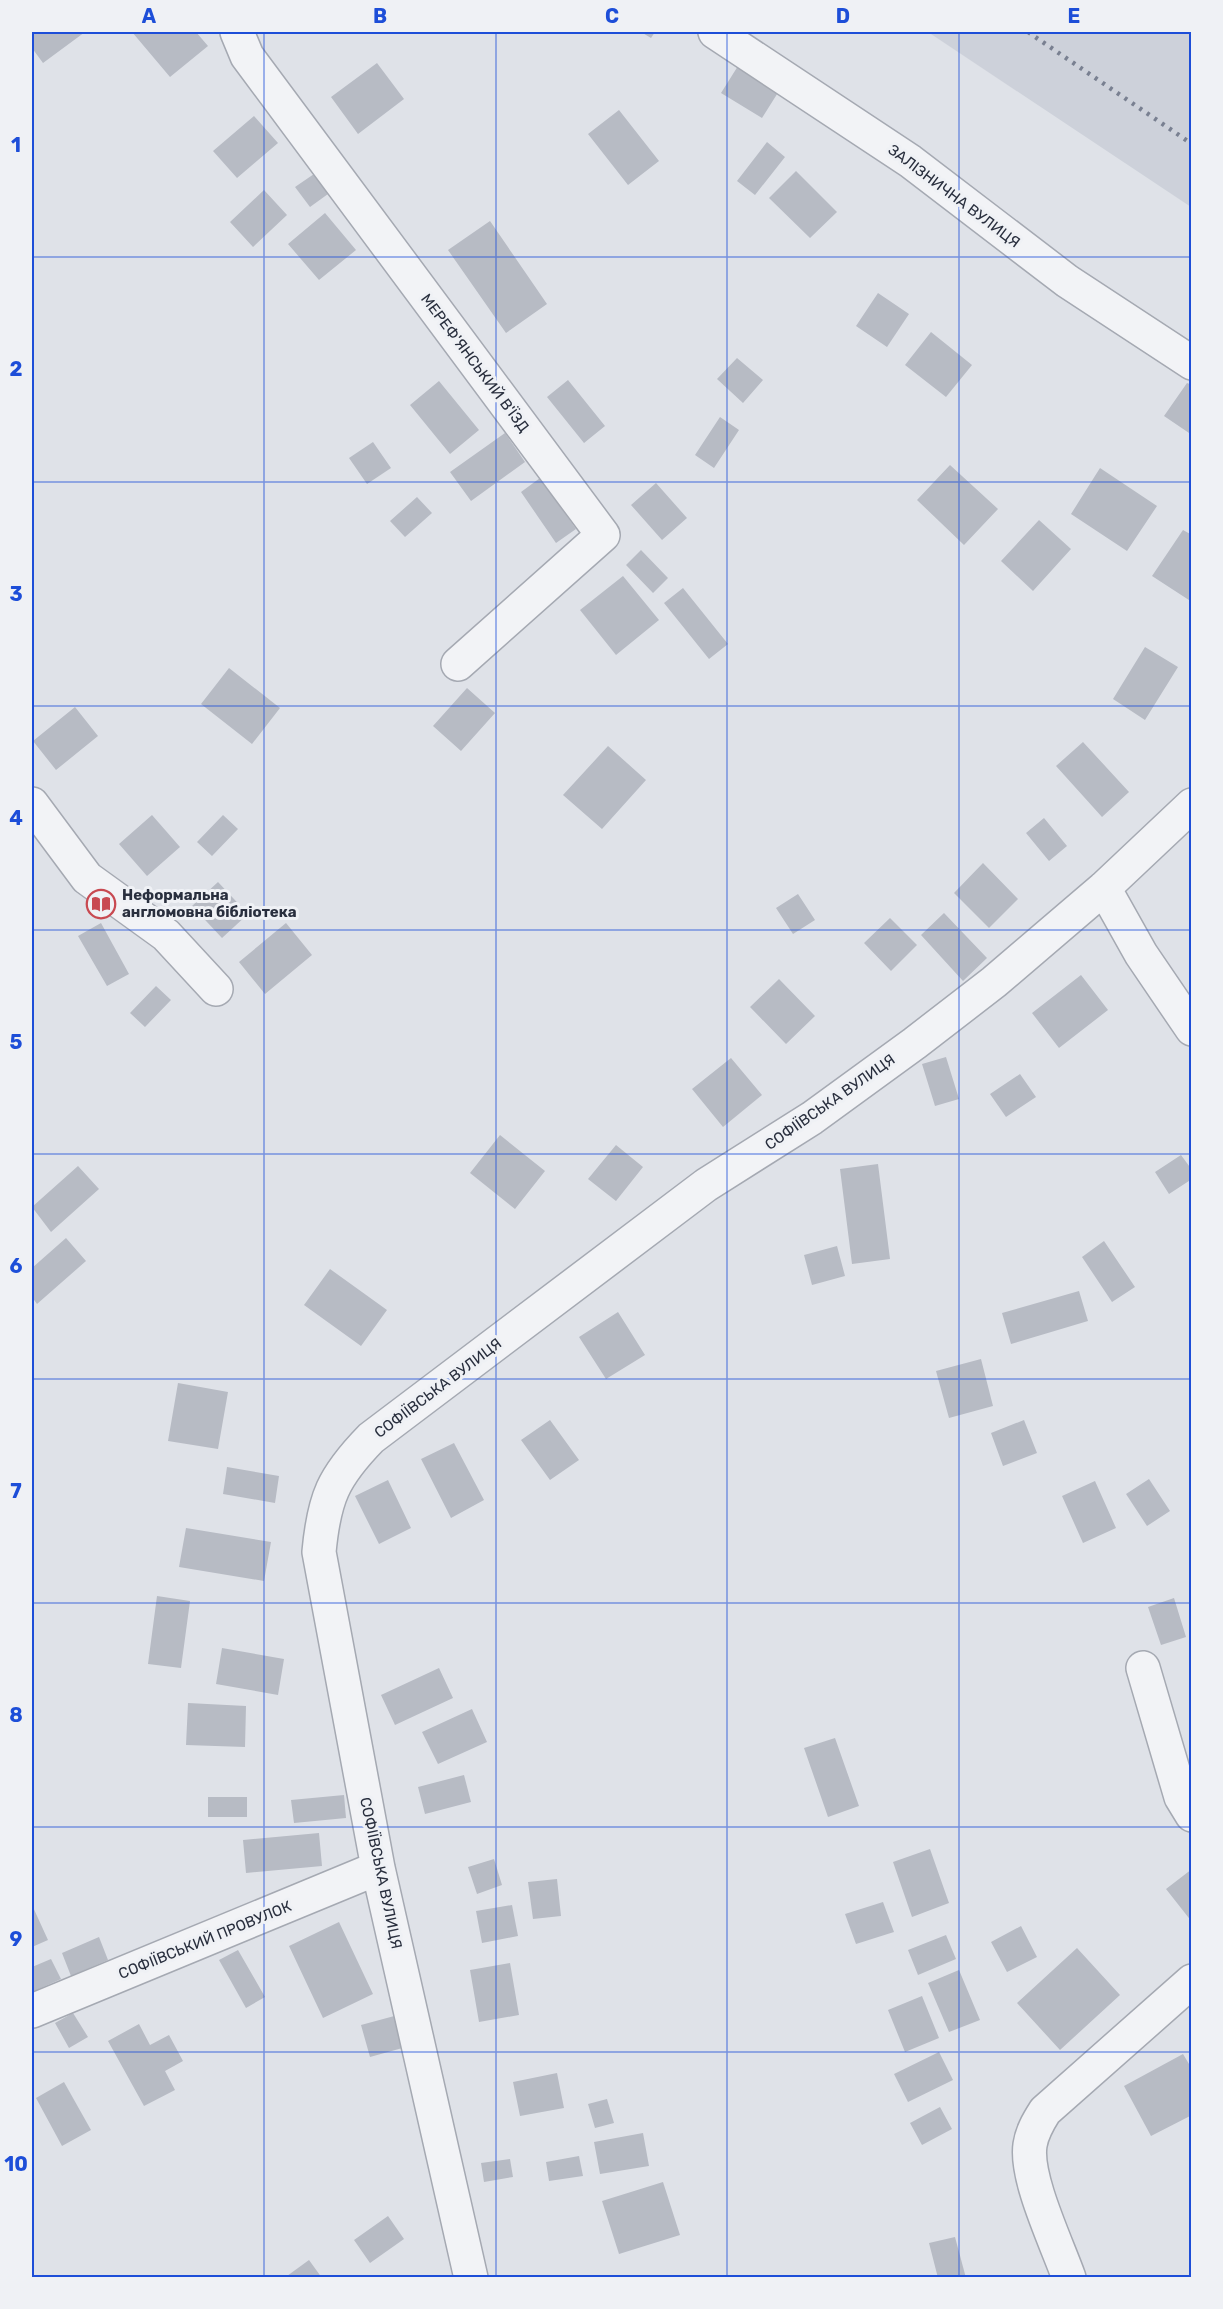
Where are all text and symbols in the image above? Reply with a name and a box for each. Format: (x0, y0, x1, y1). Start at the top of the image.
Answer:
text: A (142, 4, 157, 28)
text: B (373, 4, 387, 28)
text: C (605, 4, 619, 28)
text: D (836, 4, 850, 28)
text: E (1068, 4, 1080, 28)
text: 1 (11, 133, 21, 157)
street label: ЗАЛІЗНИЧНА ВУЛИЦЯ (885, 141, 1023, 251)
street label: МЕРЕФ'ЯНСЬКИЙ В'ЇЗД (417, 290, 533, 436)
text: 2 (10, 357, 23, 381)
text: 3 (9, 582, 23, 606)
text: 4 (9, 806, 23, 830)
place label: Неформальна англомовна бібліотека (122, 886, 297, 921)
library icon: Неформальна англомовна бібліотека (85, 888, 117, 920)
text: 5 (10, 1030, 23, 1054)
street label: СОФІЇВСЬКА ВУЛИЦЯ (762, 1050, 898, 1154)
text: 6 (9, 1254, 23, 1278)
street label: СОФІЇВСЬКА ВУЛИЦЯ (371, 1334, 505, 1442)
text: 7 (10, 1479, 22, 1503)
text: 8 (9, 1703, 23, 1727)
street label: СОФІЇВСЬКА ВУЛИЦЯ (356, 1796, 406, 1950)
street label: СОФІЇВСЬКИЙ ПРОВУЛОК (116, 1897, 294, 1983)
text: 9 (10, 1927, 23, 1951)
text: 10 (4, 2152, 28, 2176)

